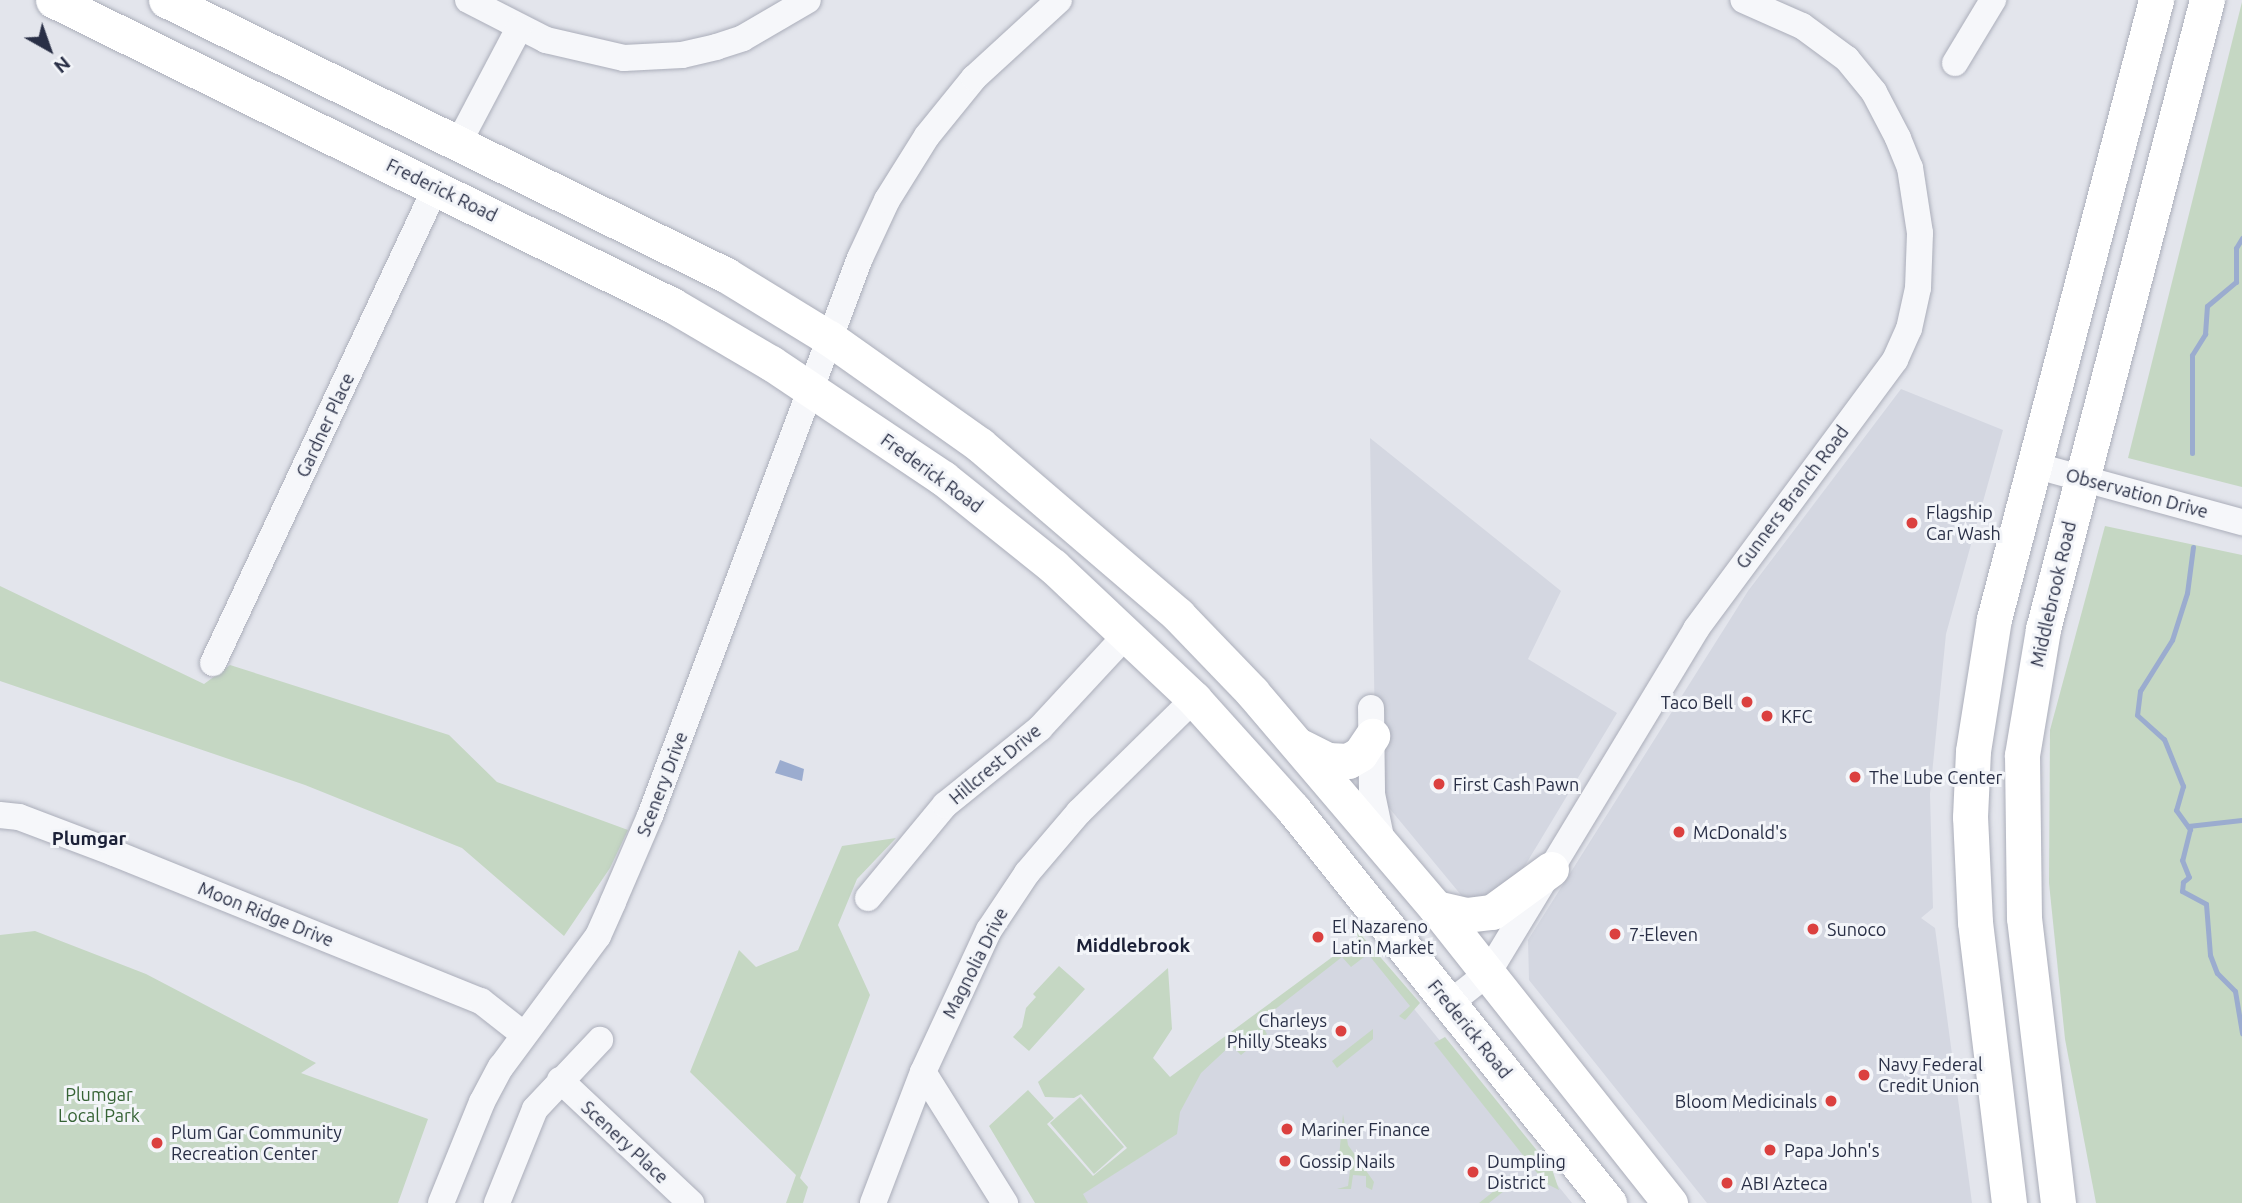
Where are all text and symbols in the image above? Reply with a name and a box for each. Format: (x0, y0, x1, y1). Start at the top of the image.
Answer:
north arrow (14, 14, 84, 84)
text: N (50, 52, 75, 78)
street label: Frederick Road (383, 154, 501, 226)
street label: Gardner Place (291, 369, 359, 481)
street label: Gunners Branch Road (1731, 421, 1853, 573)
street label: Frederick Road (877, 429, 987, 517)
street label: Observation Drive (2063, 464, 2211, 522)
place label: Flagship Car Wash (1926, 502, 2001, 544)
marker: Flagship Car Wash (1904, 515, 1920, 531)
street label: Middlebrook Road (2026, 519, 2080, 669)
place label: Taco Bell (1661, 691, 1733, 713)
marker: Taco Bell (1739, 694, 1755, 710)
place label: KFC (1781, 705, 1812, 727)
marker: KFC (1759, 708, 1775, 724)
street label: Hillcrest Drive (945, 719, 1045, 809)
street label: Scenery Drive (632, 729, 692, 839)
place label: The Lube Center (1869, 766, 2002, 788)
marker: The Lube Center (1847, 769, 1863, 785)
place label: First Cash Pawn (1453, 773, 1579, 795)
marker: First Cash Pawn (1431, 776, 1447, 792)
place label: McDonald's (1693, 821, 1787, 843)
marker: McDonald's (1671, 824, 1687, 840)
district label: Plumgar (52, 828, 126, 850)
street label: Moon Ridge Drive (195, 877, 337, 951)
street label: Magnolia Drive (938, 904, 1012, 1022)
place label: El Nazareno Latin Market (1332, 916, 1434, 958)
place label: Sunoco (1827, 918, 1886, 940)
marker: Sunoco (1805, 921, 1821, 937)
place label: 7-Eleven (1629, 923, 1698, 945)
marker: 7-Eleven (1607, 926, 1623, 942)
marker: El Nazareno Latin Market (1310, 929, 1326, 945)
district label: Middlebrook (1076, 935, 1190, 957)
street label: Frederick Road (1424, 975, 1516, 1083)
place label: Charleys Philly Steaks (1227, 1010, 1327, 1052)
marker: Charleys Philly Steaks (1333, 1023, 1349, 1039)
place label: Navy Federal Credit Union (1878, 1054, 1983, 1096)
marker: Navy Federal Credit Union (1856, 1067, 1872, 1083)
park label: Plumgar Local Park (58, 1084, 140, 1126)
place label: Bloom Medicinals (1675, 1090, 1817, 1112)
marker: Bloom Medicinals (1823, 1093, 1839, 1109)
street label: Scenery Place (577, 1096, 673, 1188)
place label: Mariner Finance (1301, 1118, 1430, 1140)
marker: Mariner Finance (1279, 1121, 1295, 1137)
place label: Plum Gar Community Recreation Center (171, 1122, 342, 1164)
marker: Plum Gar Community Recreation Center (149, 1135, 165, 1151)
place label: Papa John's (1784, 1139, 1879, 1161)
marker: Papa John's (1762, 1142, 1778, 1158)
place label: Gossip Nails (1299, 1150, 1395, 1172)
place label: Dumpling District (1487, 1151, 1566, 1194)
marker: Gossip Nails (1277, 1153, 1293, 1169)
marker: Dumpling District (1465, 1164, 1481, 1180)
place label: ABI Azteca (1741, 1172, 1828, 1194)
marker: ABI Azteca (1719, 1175, 1735, 1191)

